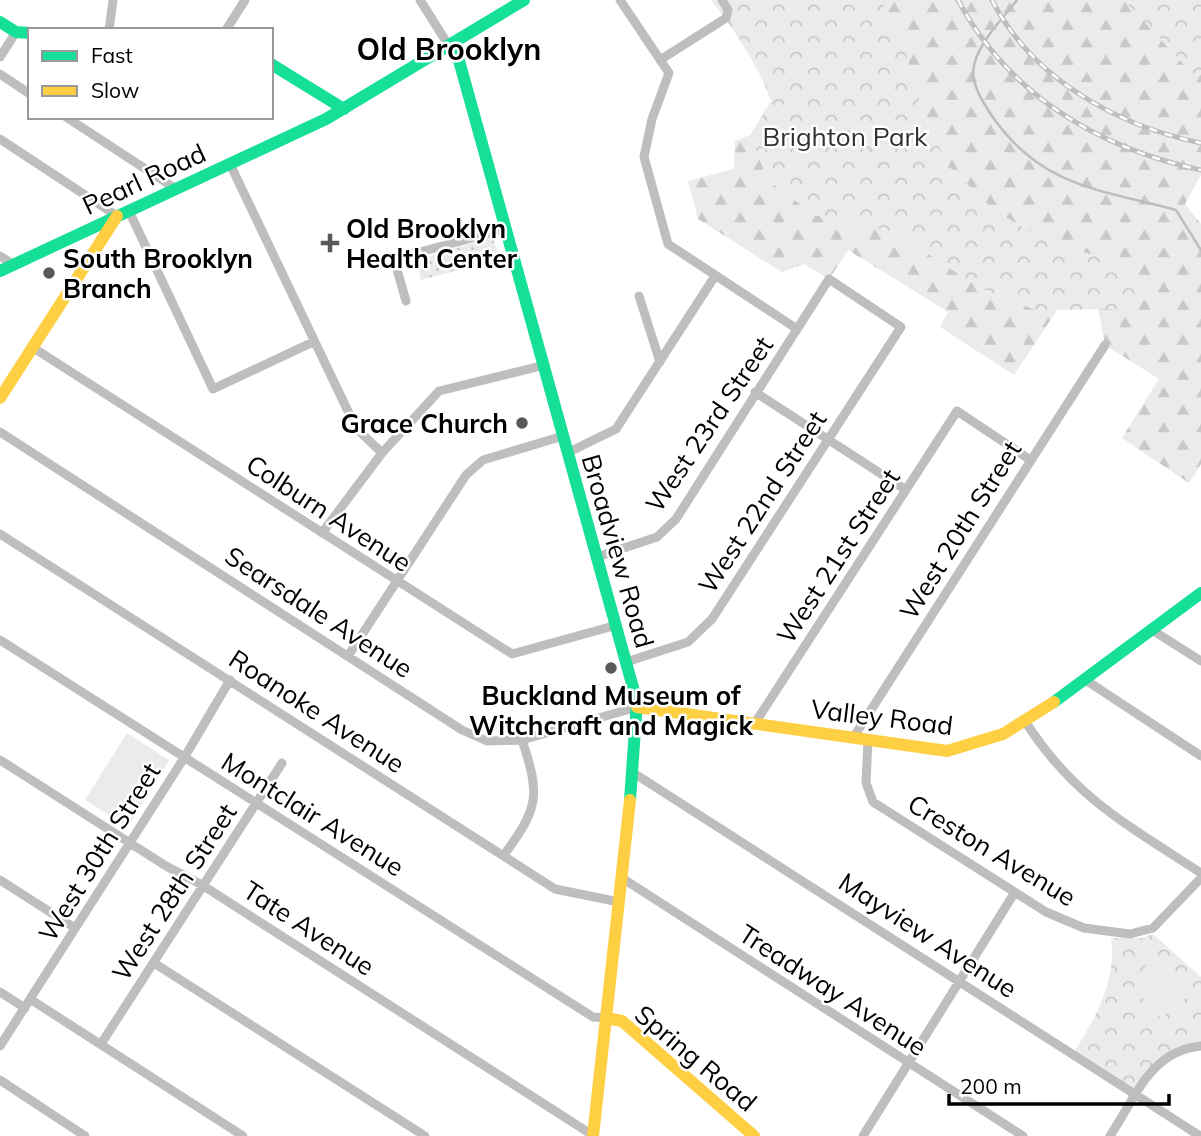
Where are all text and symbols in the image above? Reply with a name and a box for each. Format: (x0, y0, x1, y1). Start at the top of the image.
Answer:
legend (28, 28, 273, 119)
district label: Old Brooklyn (357, 30, 541, 68)
text: Fast (91, 42, 133, 68)
text: Slow (91, 77, 139, 103)
park label: Brighton Park (763, 120, 928, 153)
street label: Pearl Road (77, 136, 211, 222)
place label: Old Brooklyn Health Center (346, 212, 518, 275)
marker: Old Brooklyn Health Center (320, 233, 340, 253)
place label: South Brooklyn Branch (63, 242, 253, 305)
marker: South Brooklyn Branch (41, 265, 57, 281)
street label: West 23rd Street (638, 330, 780, 518)
street label: West 22nd Street (691, 405, 833, 599)
place label: Grace Church (341, 407, 508, 440)
marker: Grace Church (514, 415, 530, 431)
street label: West 20th Street (892, 435, 1028, 625)
street label: Colburn Avenue (240, 447, 418, 579)
street label: Broadview Road (575, 450, 661, 652)
street label: West 21st Street (769, 462, 907, 650)
street label: Searsdale Avenue (219, 539, 419, 685)
street label: Roanoke Avenue (223, 642, 411, 780)
marker: Buckland Museum of Witchcraft and Magick (603, 660, 619, 676)
place label: Buckland Museum of Witchcraft and Magick (469, 679, 754, 742)
street label: Valley Road (809, 692, 955, 742)
street label: Montclair Avenue (216, 745, 410, 883)
street label: West 30th Street (31, 757, 167, 947)
street label: Creston Avenue (902, 787, 1082, 913)
street label: West 28th Street (104, 797, 244, 987)
street label: Mayview Avenue (833, 865, 1023, 1005)
street label: Tate Avenue (237, 873, 381, 983)
street label: Treadway Avenue (733, 917, 933, 1063)
street label: Spring Road (628, 998, 764, 1118)
scale bar (949, 1062, 1170, 1106)
text: 200 m (960, 1073, 1022, 1099)

